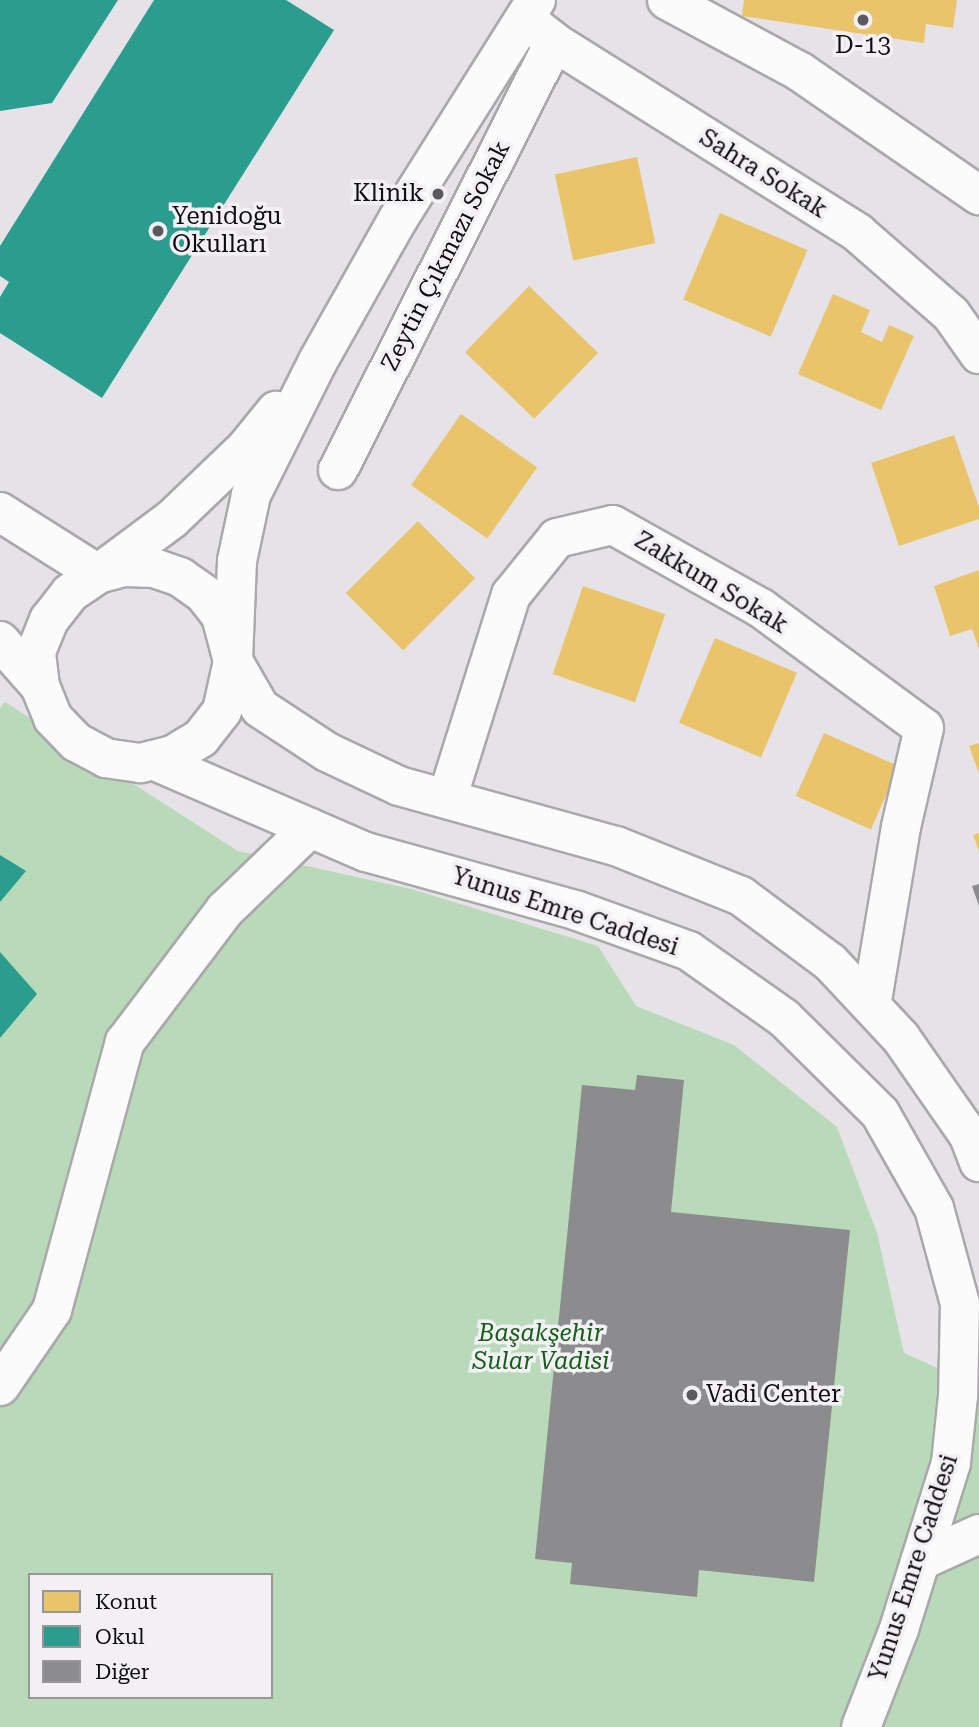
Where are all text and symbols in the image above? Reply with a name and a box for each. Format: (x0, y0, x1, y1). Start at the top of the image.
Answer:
marker: D-13 (855, 12, 871, 28)
place label: D-13 (835, 32, 891, 60)
street label: Sahra Sokak (694, 123, 832, 225)
street label: Zeytin Çıkmazı Sokak (376, 136, 516, 376)
place label: Klinik (353, 180, 424, 208)
marker: Klinik (430, 186, 446, 202)
place label: Yenidoğu Okulları (172, 203, 282, 259)
marker: Yenidoğu Okulları (150, 223, 166, 239)
street label: Zakkum Sokak (629, 526, 793, 640)
street label: Yunus Emre Caddesi (448, 862, 682, 962)
park label: Başakşehir Sular Vadisi (472, 1320, 610, 1376)
place label: Vadi Center (706, 1381, 841, 1409)
marker: Vadi Center (684, 1387, 700, 1403)
street label: Yunus Emre Caddesi (864, 1451, 964, 1685)
legend (28, 1573, 273, 1699)
text: Konut (95, 1590, 157, 1614)
text: Okul (95, 1625, 144, 1649)
text: Diğer (95, 1660, 150, 1684)

